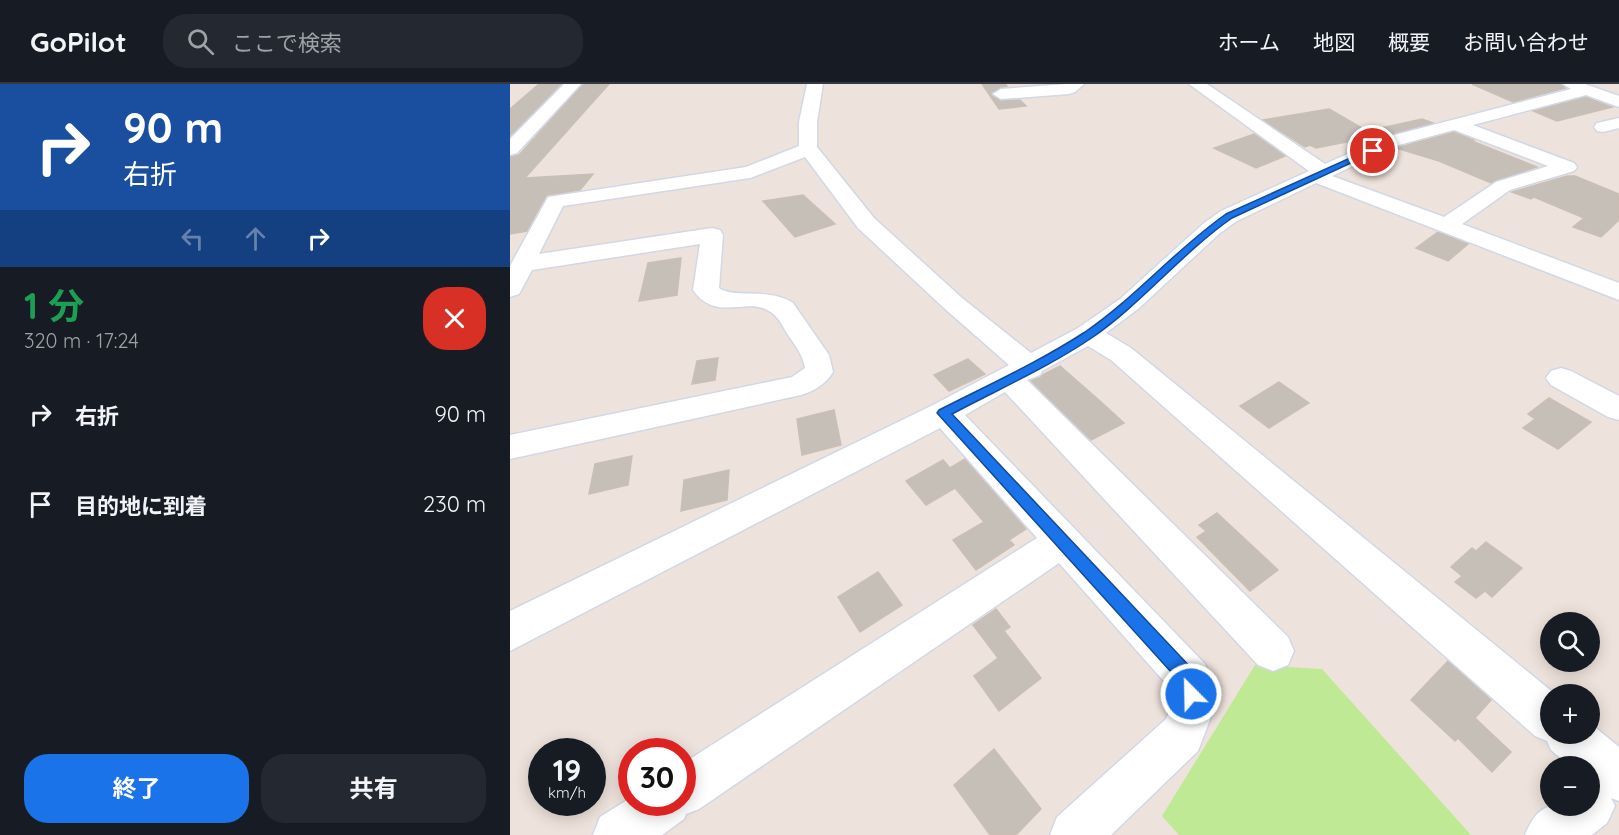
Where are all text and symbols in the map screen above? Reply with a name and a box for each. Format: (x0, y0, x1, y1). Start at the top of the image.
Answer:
search box (163, 14, 583, 68)
text: GoPilot (30, 24, 127, 59)
icon: search (184, 25, 217, 58)
text: ここで検索 (232, 29, 342, 57)
text: ホーム (1218, 29, 1280, 55)
text: 地図 (1313, 29, 1355, 55)
text: 概要 (1388, 29, 1430, 55)
text: お問い合わせ (1463, 29, 1589, 55)
text: 90 m (123, 101, 223, 154)
icon: right (24, 108, 102, 186)
pin (1347, 125, 1398, 176)
icon: arrive (1356, 134, 1389, 167)
text: 右折 (123, 157, 177, 191)
icon: left (176, 222, 209, 255)
icon: ahead (239, 222, 272, 255)
icon: right (302, 222, 335, 255)
text: 1 分 (24, 283, 84, 328)
button: close (423, 287, 486, 350)
text: 320 m · 17:24 (24, 328, 139, 353)
icon: right (24, 398, 57, 431)
text: 90 m (435, 400, 486, 428)
text: 右折 (75, 402, 119, 430)
icon: arrive (24, 488, 57, 521)
text: 230 m (423, 490, 486, 518)
text: 目的地に到着 (75, 492, 207, 520)
map controls (1540, 612, 1600, 816)
button: search (1540, 612, 1600, 672)
position arrow (1159, 662, 1223, 726)
button: + (1540, 684, 1600, 744)
speed limit sign: 30 (618, 738, 696, 816)
text: 19 (553, 751, 581, 789)
button: 終了 (24, 754, 249, 823)
button: 共有 (261, 754, 486, 823)
button: − (1540, 756, 1600, 816)
text: km/h (548, 783, 586, 802)

